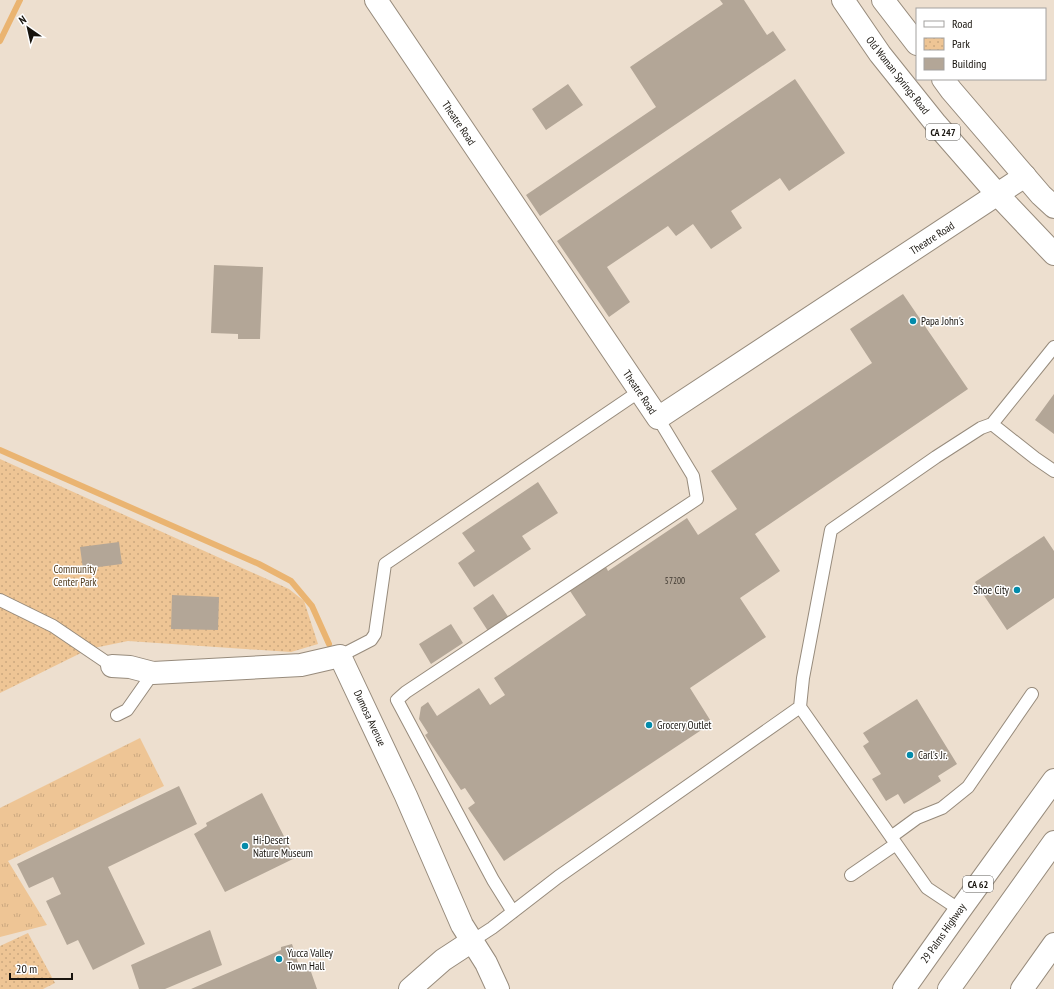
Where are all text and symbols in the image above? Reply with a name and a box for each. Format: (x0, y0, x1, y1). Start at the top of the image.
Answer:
north arrow (8, 8, 48, 48)
legend (916, 8, 1046, 80)
text: N (16, 12, 29, 27)
text: Road (952, 16, 972, 31)
street label: Old Woman Springs Road (863, 33, 933, 117)
text: Park (952, 36, 970, 51)
text: Building (952, 56, 987, 71)
street label: Theatre Road (439, 98, 479, 148)
road number: CA 247 (926, 124, 960, 140)
street label: Theatre Road (907, 218, 957, 258)
place label: Papa John's (921, 314, 964, 328)
marker: Papa John's (908, 316, 918, 326)
street label: Theatre Road (620, 367, 660, 417)
park label: Community Center Park (53, 562, 97, 589)
house number: 57200 (665, 575, 685, 586)
place label: Shoe City (973, 583, 1010, 597)
marker: Shoe City (1012, 585, 1022, 595)
street label: Dumosa Avenue (351, 688, 389, 749)
place label: Grocery Outlet (657, 718, 712, 732)
marker: Grocery Outlet (644, 720, 654, 730)
place label: Carl's Jr. (918, 748, 947, 762)
marker: Carl's Jr. (905, 750, 915, 760)
place label: Hi-Desert Nature Museum (253, 833, 313, 860)
marker: Hi-Desert Nature Museum (240, 841, 250, 851)
road number: CA 62 (963, 876, 993, 892)
street label: 29 Palms Highway (917, 900, 969, 966)
place label: Yucca Valley Town Hall (287, 946, 334, 973)
marker: Yucca Valley Town Hall (274, 954, 284, 964)
scale bar (10, 955, 72, 981)
text: 20 m (16, 961, 37, 976)

